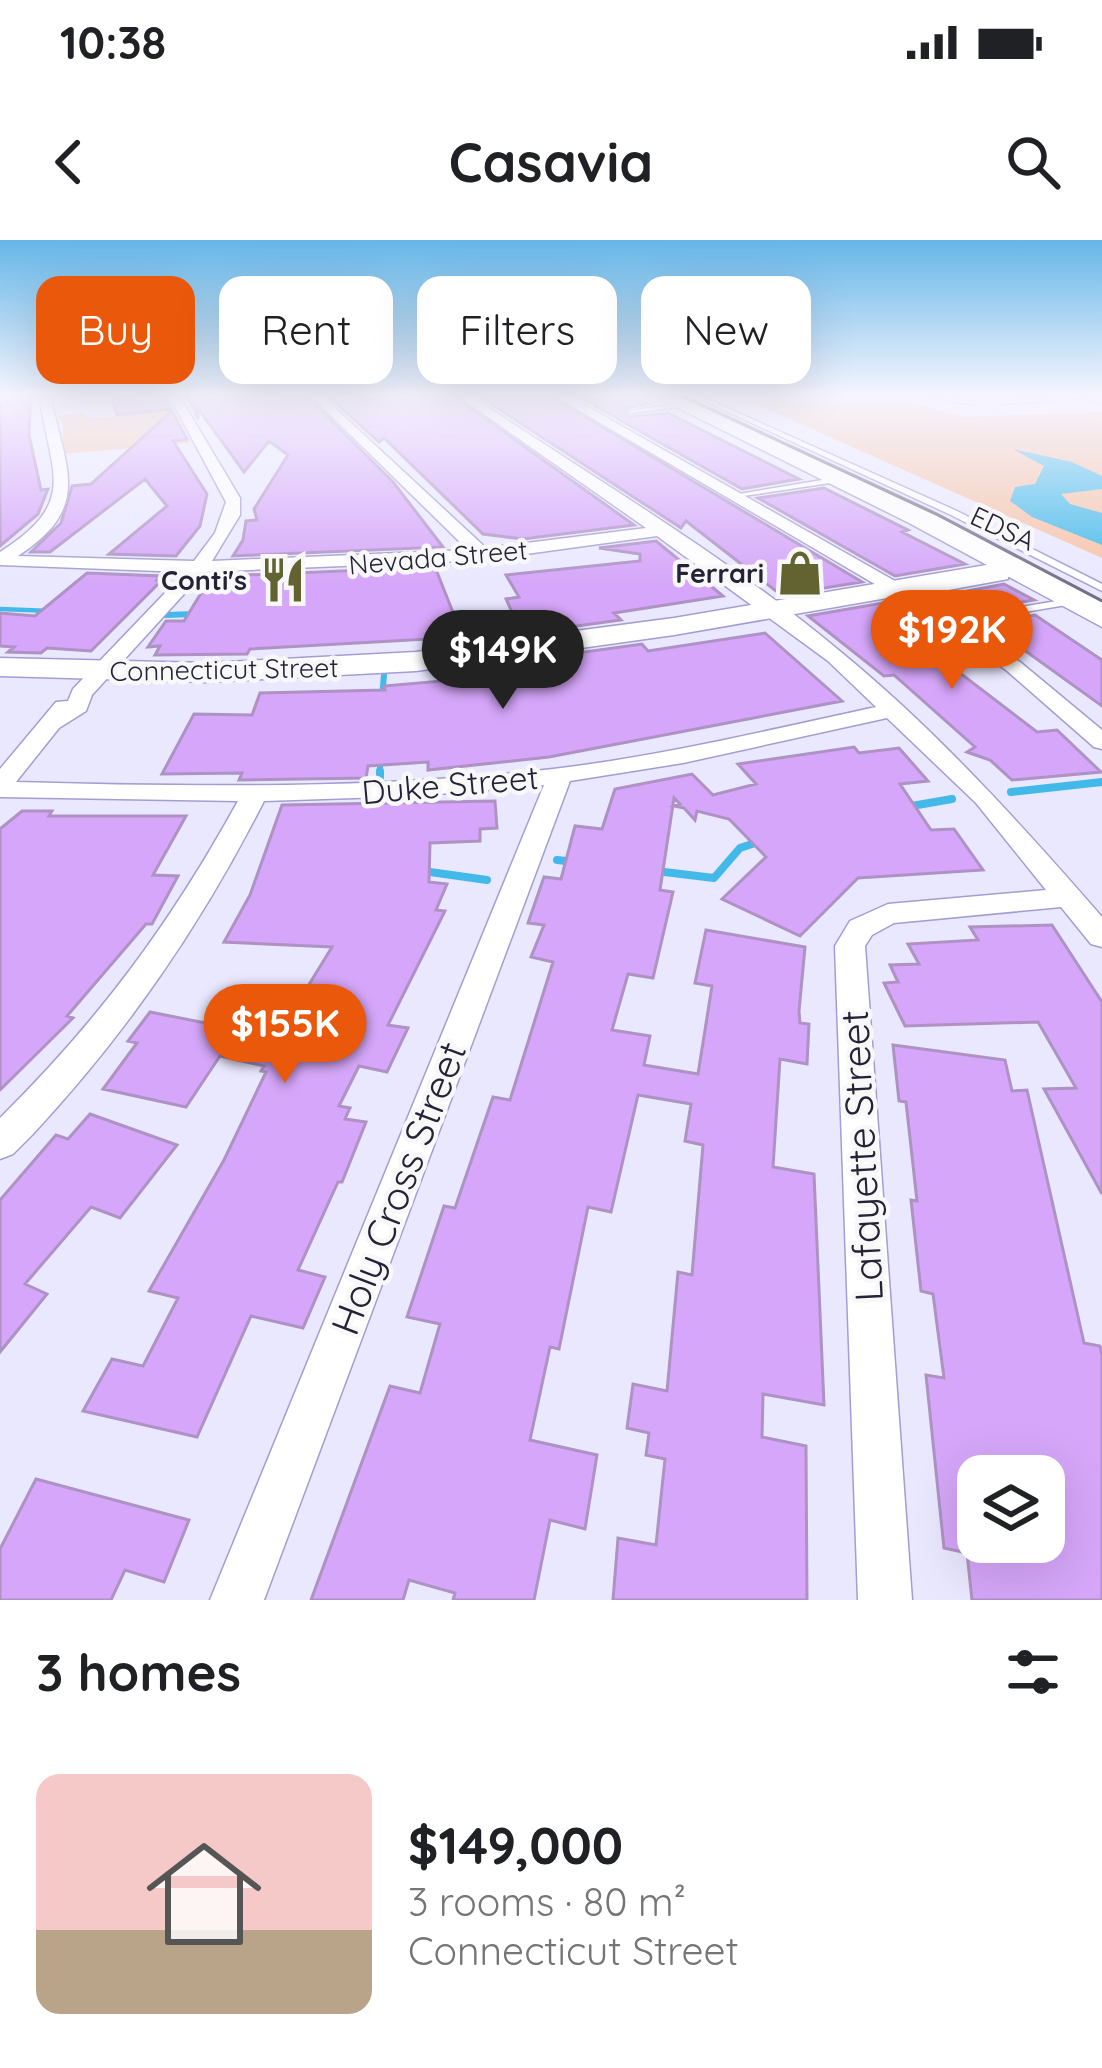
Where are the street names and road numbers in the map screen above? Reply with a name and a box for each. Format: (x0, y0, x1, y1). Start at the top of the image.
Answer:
street label: EDSA (965, 498, 1041, 558)
street label: Nevada Street (347, 532, 529, 582)
street label: Connecticut Street (109, 650, 339, 688)
street label: Duke Street (360, 756, 540, 812)
street label: Lafayette Street (829, 1009, 893, 1303)
street label: Holy Cross Street (320, 1035, 476, 1341)

